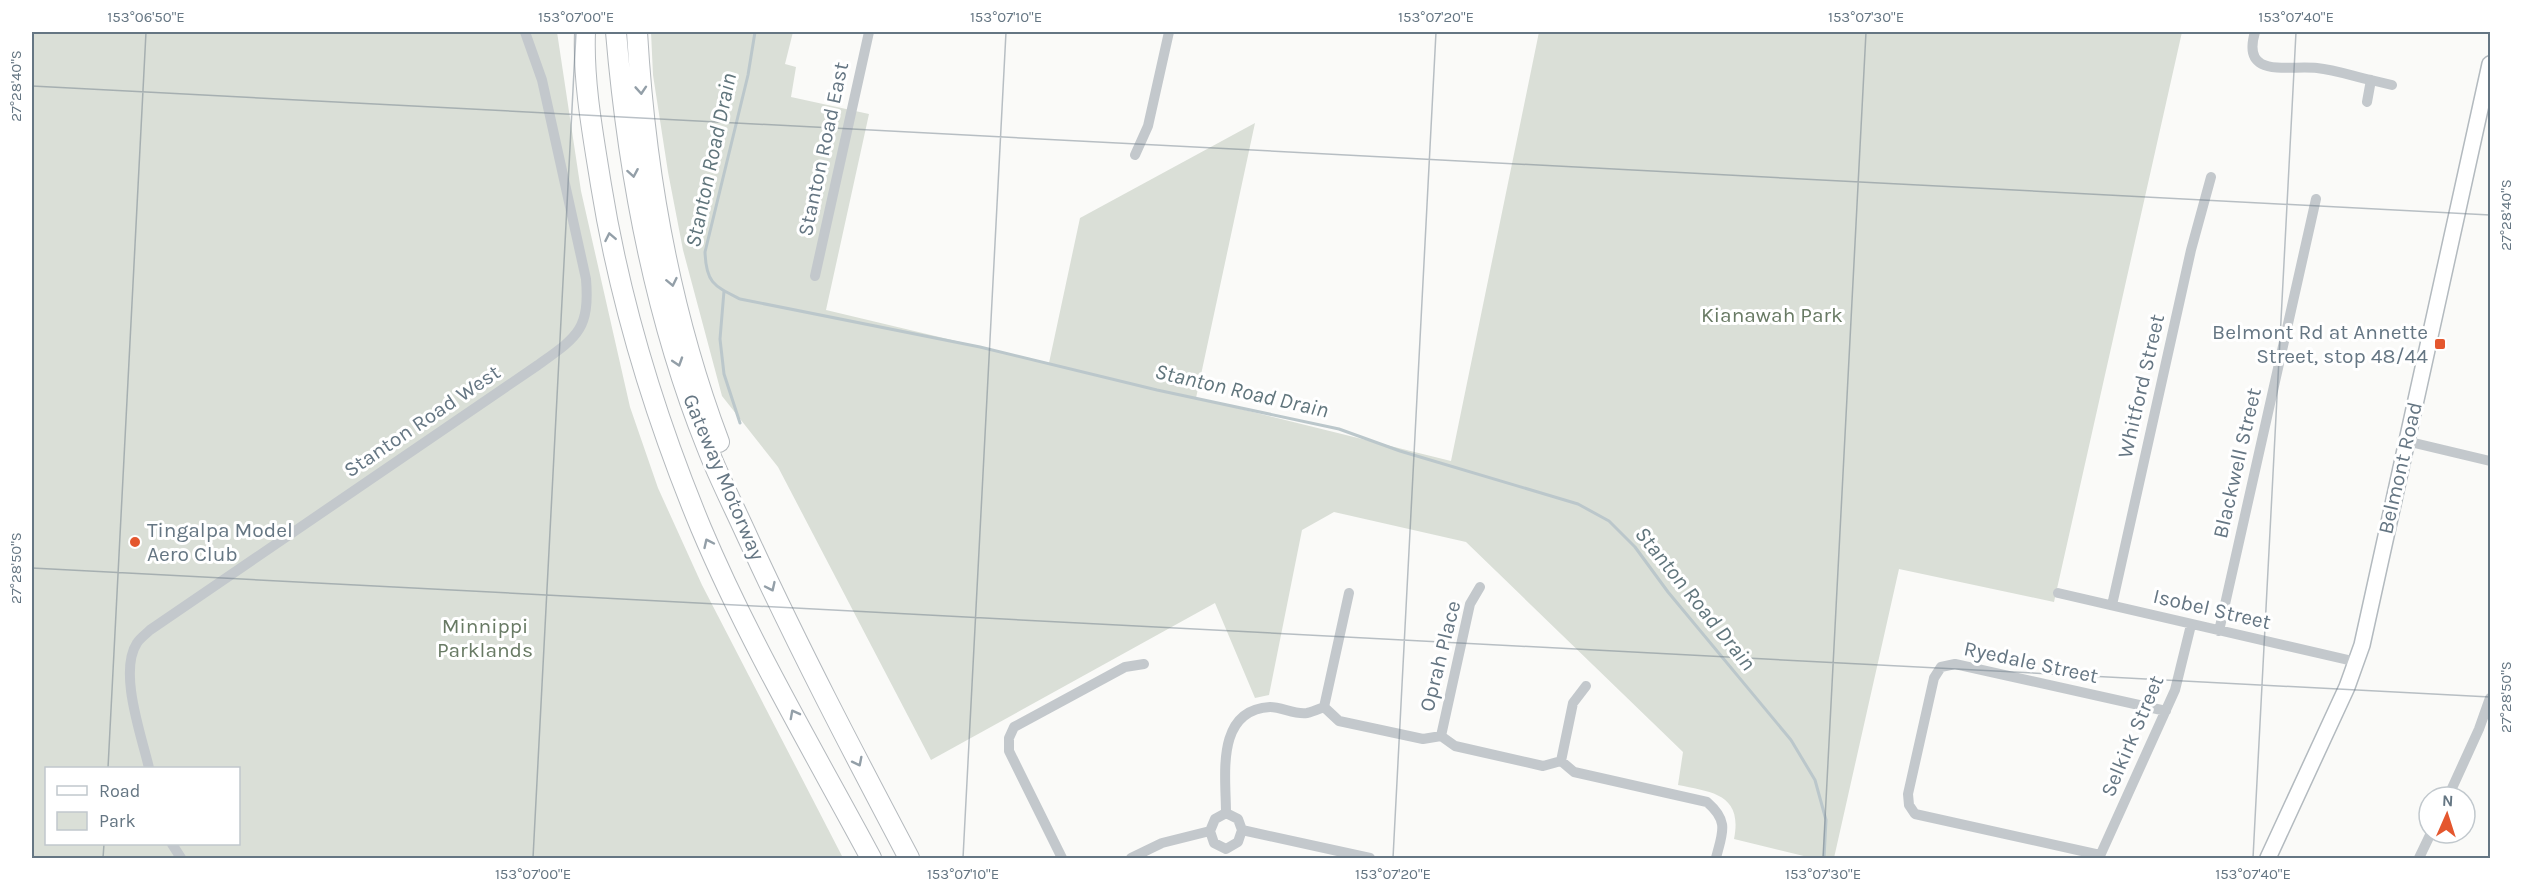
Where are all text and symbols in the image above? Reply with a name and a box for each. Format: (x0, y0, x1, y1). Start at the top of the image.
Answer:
text: 153°06'50"E (107, 8, 185, 26)
text: 153°07'00"E (538, 8, 614, 26)
text: 153°07'10"E (970, 8, 1042, 26)
text: 153°07'20"E (1398, 8, 1474, 26)
text: 153°07'30"E (1828, 8, 1904, 26)
text: 153°07'40"E (2258, 8, 2334, 26)
text: 27°28'40"S (7, 50, 25, 122)
street label: Stanton Road East (793, 60, 853, 238)
water label: Stanton Road Drain (680, 71, 742, 250)
one-way arrow (635, 85, 648, 94)
one-way arrow (626, 168, 639, 178)
text: 27°28'40"S (2497, 179, 2515, 251)
one-way arrow (604, 232, 617, 242)
one-way arrow (665, 277, 678, 287)
park label: Kianawah Park (1701, 303, 1843, 327)
street label: Whitford Street (2113, 312, 2169, 460)
place label: Belmont Rd at Annette Street, stop 48/44 (2212, 320, 2428, 368)
marker: Belmont Rd at Annette Street, stop 48/44 (2433, 337, 2447, 351)
one-way arrow (671, 356, 683, 367)
water label: Stanton Road Drain (1152, 358, 1331, 424)
street label: Stanton Road West (339, 360, 505, 482)
street label: Blackwell Street (2208, 385, 2266, 541)
street label: Gateway Motorway (678, 390, 770, 564)
street label: Belmont Road (2373, 400, 2427, 536)
place label: Tingalpa Model Aero Club (147, 518, 293, 566)
water label: Stanton Road Drain (1629, 522, 1761, 676)
text: 27°28'50"S (7, 532, 25, 604)
marker: Tingalpa Model Aero Club (128, 535, 142, 549)
one-way arrow (703, 538, 715, 549)
one-way arrow (763, 581, 775, 592)
street label: Isobel Street (2151, 584, 2273, 634)
street label: Oprah Place (1415, 598, 1465, 714)
park label: Minnippi Parklands (437, 614, 533, 662)
street label: Ryedale Street (1962, 636, 2100, 688)
text: 27°28'50"S (2497, 661, 2515, 733)
street label: Selkirk Street (2096, 672, 2168, 800)
one-way arrow (790, 710, 801, 720)
one-way arrow (851, 755, 862, 766)
legend (45, 767, 240, 845)
text: Road (99, 780, 140, 802)
north arrow (2417, 785, 2477, 845)
text: N (2442, 791, 2454, 810)
text: Park (99, 810, 136, 832)
text: 153°07'00"E (495, 865, 571, 883)
text: 153°07'10"E (927, 865, 999, 883)
text: 153°07'20"E (1355, 865, 1431, 883)
text: 153°07'30"E (1785, 865, 1861, 883)
text: 153°07'40"E (2215, 865, 2291, 883)

